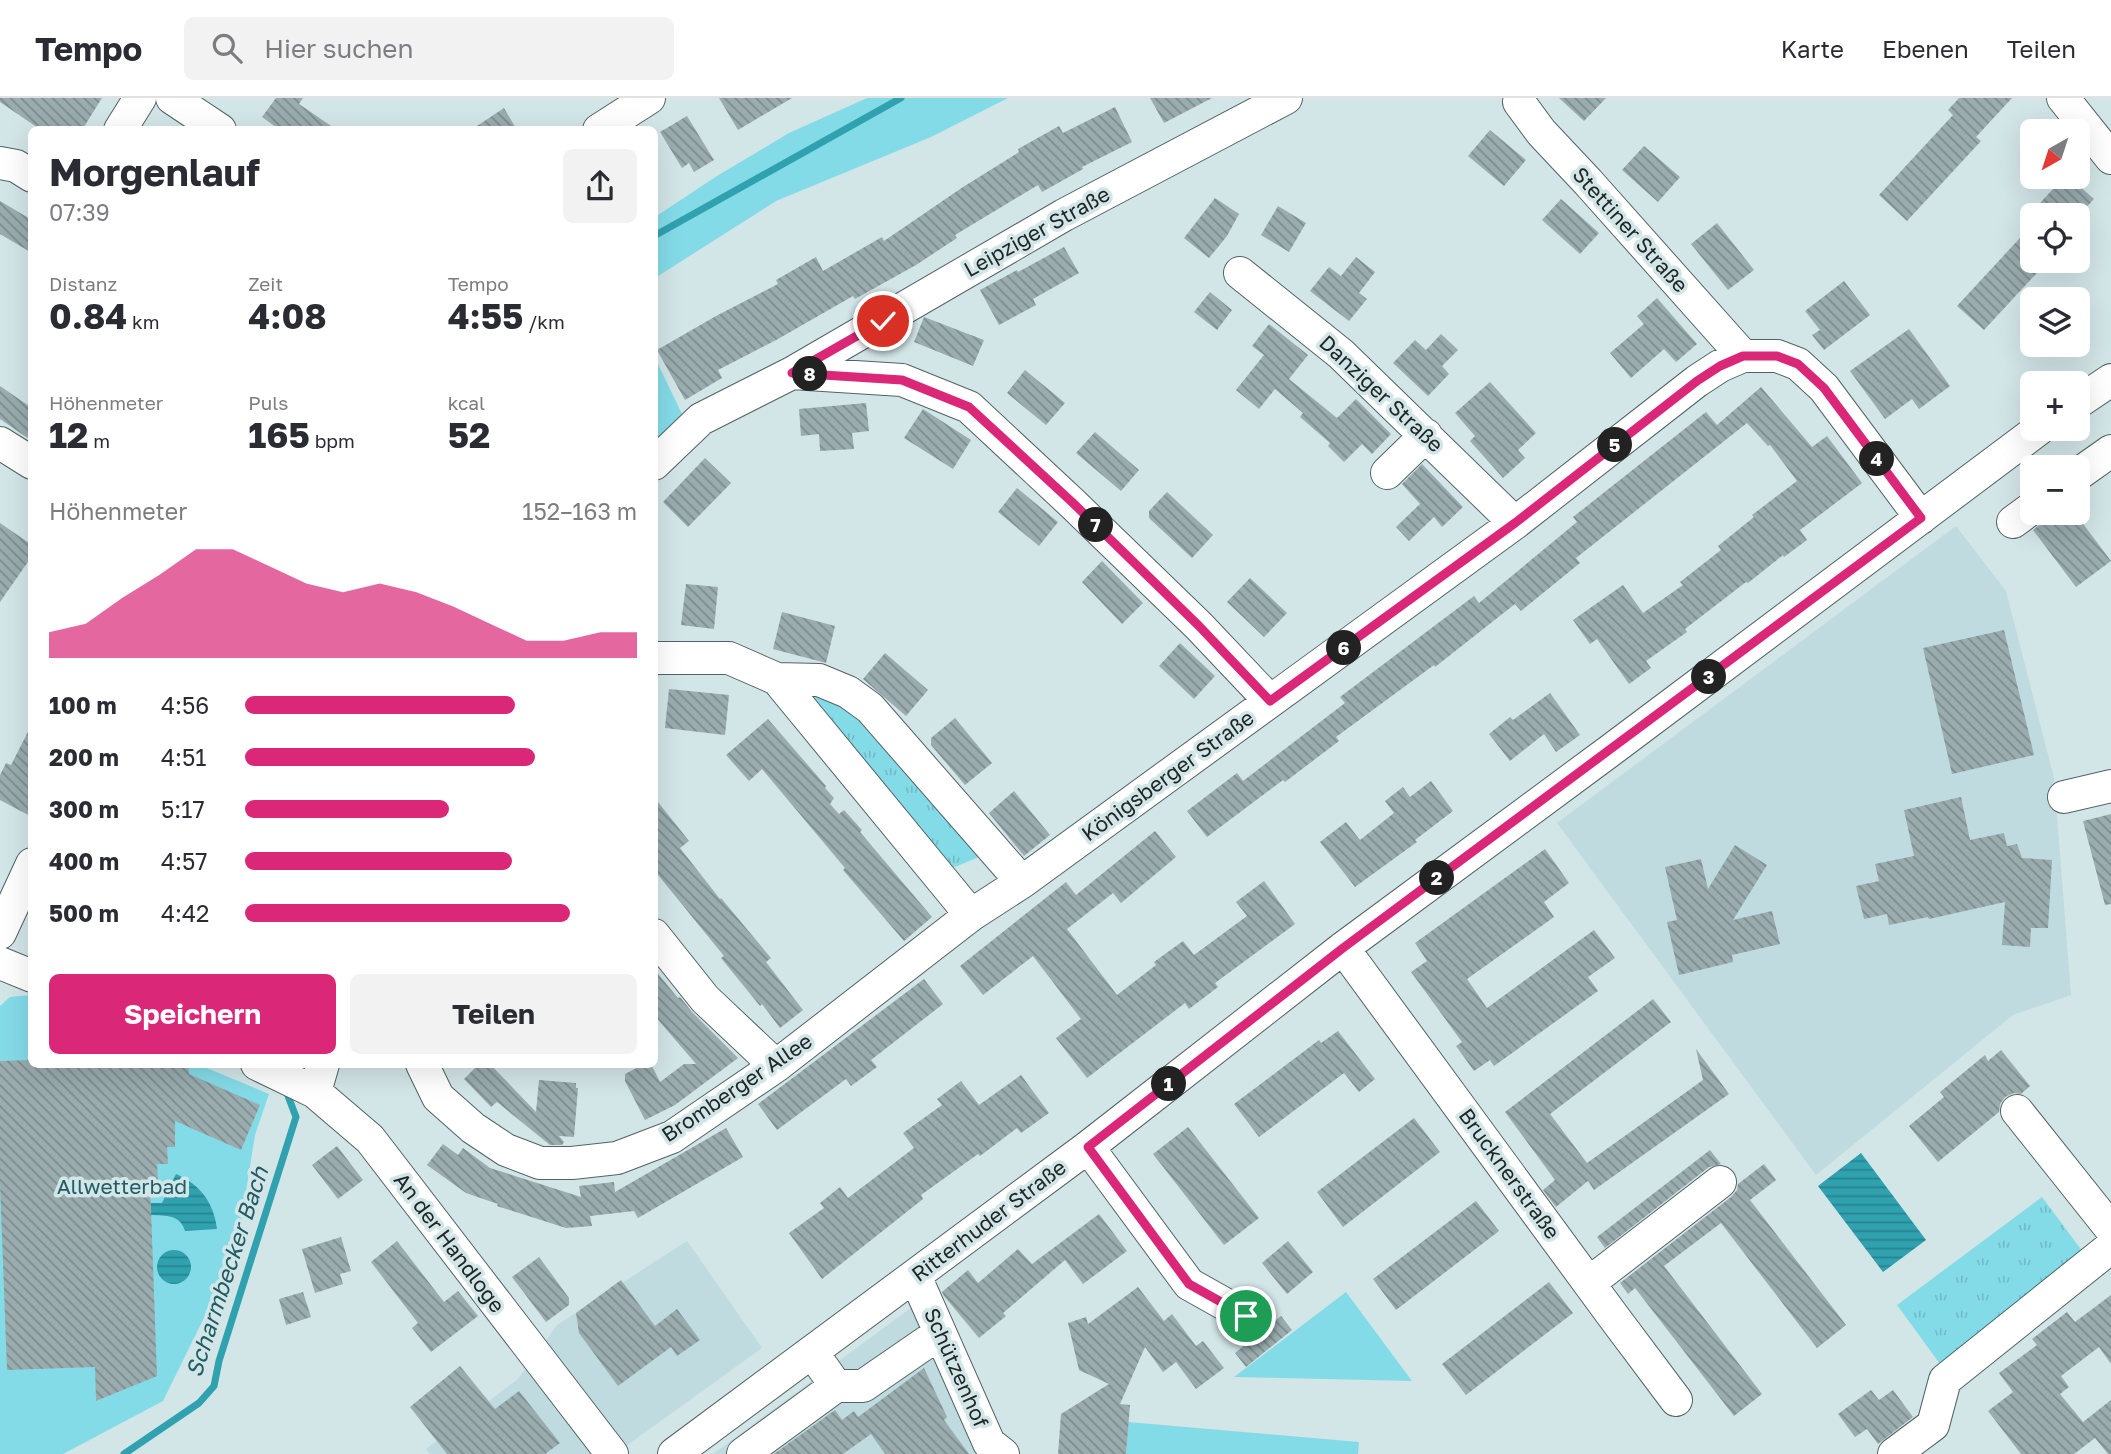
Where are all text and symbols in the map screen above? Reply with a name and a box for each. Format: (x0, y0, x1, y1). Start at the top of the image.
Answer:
search box (184, 17, 674, 80)
text: Tempo (35, 29, 142, 68)
icon: search (208, 29, 246, 67)
text: Hier suchen (264, 33, 413, 64)
text: Karte (1781, 34, 1844, 63)
text: Ebenen (1882, 34, 1969, 63)
text: Teilen (2007, 34, 2076, 63)
north arrow (2020, 119, 2090, 189)
map controls (2020, 119, 2090, 525)
text: Morgenlauf (49, 149, 260, 194)
button: share (563, 149, 637, 223)
street label: Stettiner Straße (1568, 161, 1694, 297)
street label: Leipziger Straße (959, 180, 1114, 282)
text: 07:39 (49, 198, 110, 226)
button: locate (2020, 203, 2090, 273)
text: Distanz (49, 272, 117, 295)
text: Zeit (248, 272, 283, 295)
text: Tempo (448, 272, 509, 295)
button: layers (2020, 287, 2090, 357)
pin (853, 291, 913, 351)
text: 0.84 (49, 295, 127, 337)
text: 4:08 (248, 295, 327, 337)
text: 4:55 (448, 295, 523, 337)
icon: check (864, 302, 902, 340)
text: km (127, 310, 160, 333)
text: /km (523, 310, 565, 333)
street label: Danziger Straße (1314, 329, 1449, 457)
pin: 8 (792, 356, 828, 392)
text: 8 (803, 362, 816, 385)
button: + (2020, 371, 2090, 441)
text: Höhenmeter (49, 391, 163, 414)
text: Puls (248, 391, 288, 414)
text: kcal (448, 391, 485, 414)
text: 12 (49, 414, 88, 456)
text: 165 (248, 414, 310, 456)
text: 52 (448, 414, 490, 456)
pin: 5 (1598, 428, 1632, 462)
text: m (88, 429, 110, 452)
text: bpm (310, 429, 355, 452)
text: 5 (1609, 433, 1620, 456)
pin: 4 (1860, 442, 1895, 476)
text: 4 (1871, 447, 1882, 470)
button: − (2020, 455, 2090, 525)
text: Höhenmeter (49, 497, 187, 525)
text: 152–163 m (522, 497, 637, 525)
pin: 7 (1078, 508, 1114, 542)
text: 7 (1090, 513, 1101, 536)
pin: 6 (1326, 630, 1362, 666)
text: 6 (1337, 636, 1350, 659)
pin: 3 (1692, 660, 1726, 694)
text: 3 (1703, 665, 1714, 688)
text: 100 m (49, 691, 117, 719)
text: 4:56 (161, 691, 209, 719)
street label: Königsberger Straße (1076, 704, 1259, 846)
text: 200 m (49, 743, 119, 771)
text: 4:51 (161, 743, 206, 771)
text: 300 m (49, 795, 119, 823)
text: 5:17 (161, 795, 205, 823)
text: 400 m (49, 847, 119, 875)
text: 4:57 (161, 847, 207, 875)
pin: 2 (1420, 860, 1454, 896)
text: 2 (1431, 866, 1442, 889)
text: 500 m (49, 899, 119, 927)
text: 4:42 (161, 899, 209, 927)
button: Speichern (49, 974, 336, 1054)
button: Teilen (350, 974, 637, 1054)
street label: Bromberger Allee (656, 1027, 817, 1147)
pin: 1 (1152, 1066, 1186, 1102)
text: 1 (1164, 1072, 1173, 1095)
street label: Brucknerstraße (1454, 1103, 1566, 1244)
street label: Ritterhuder Straße (906, 1154, 1071, 1287)
water label: Scharmbecker Bach (179, 1162, 274, 1380)
street label: An der Handloge (389, 1167, 511, 1318)
park label: Allwetterbad (57, 1173, 187, 1199)
pin (1216, 1286, 1276, 1346)
icon: arrive (1227, 1297, 1265, 1335)
street label: Schützenhof (919, 1304, 995, 1432)

